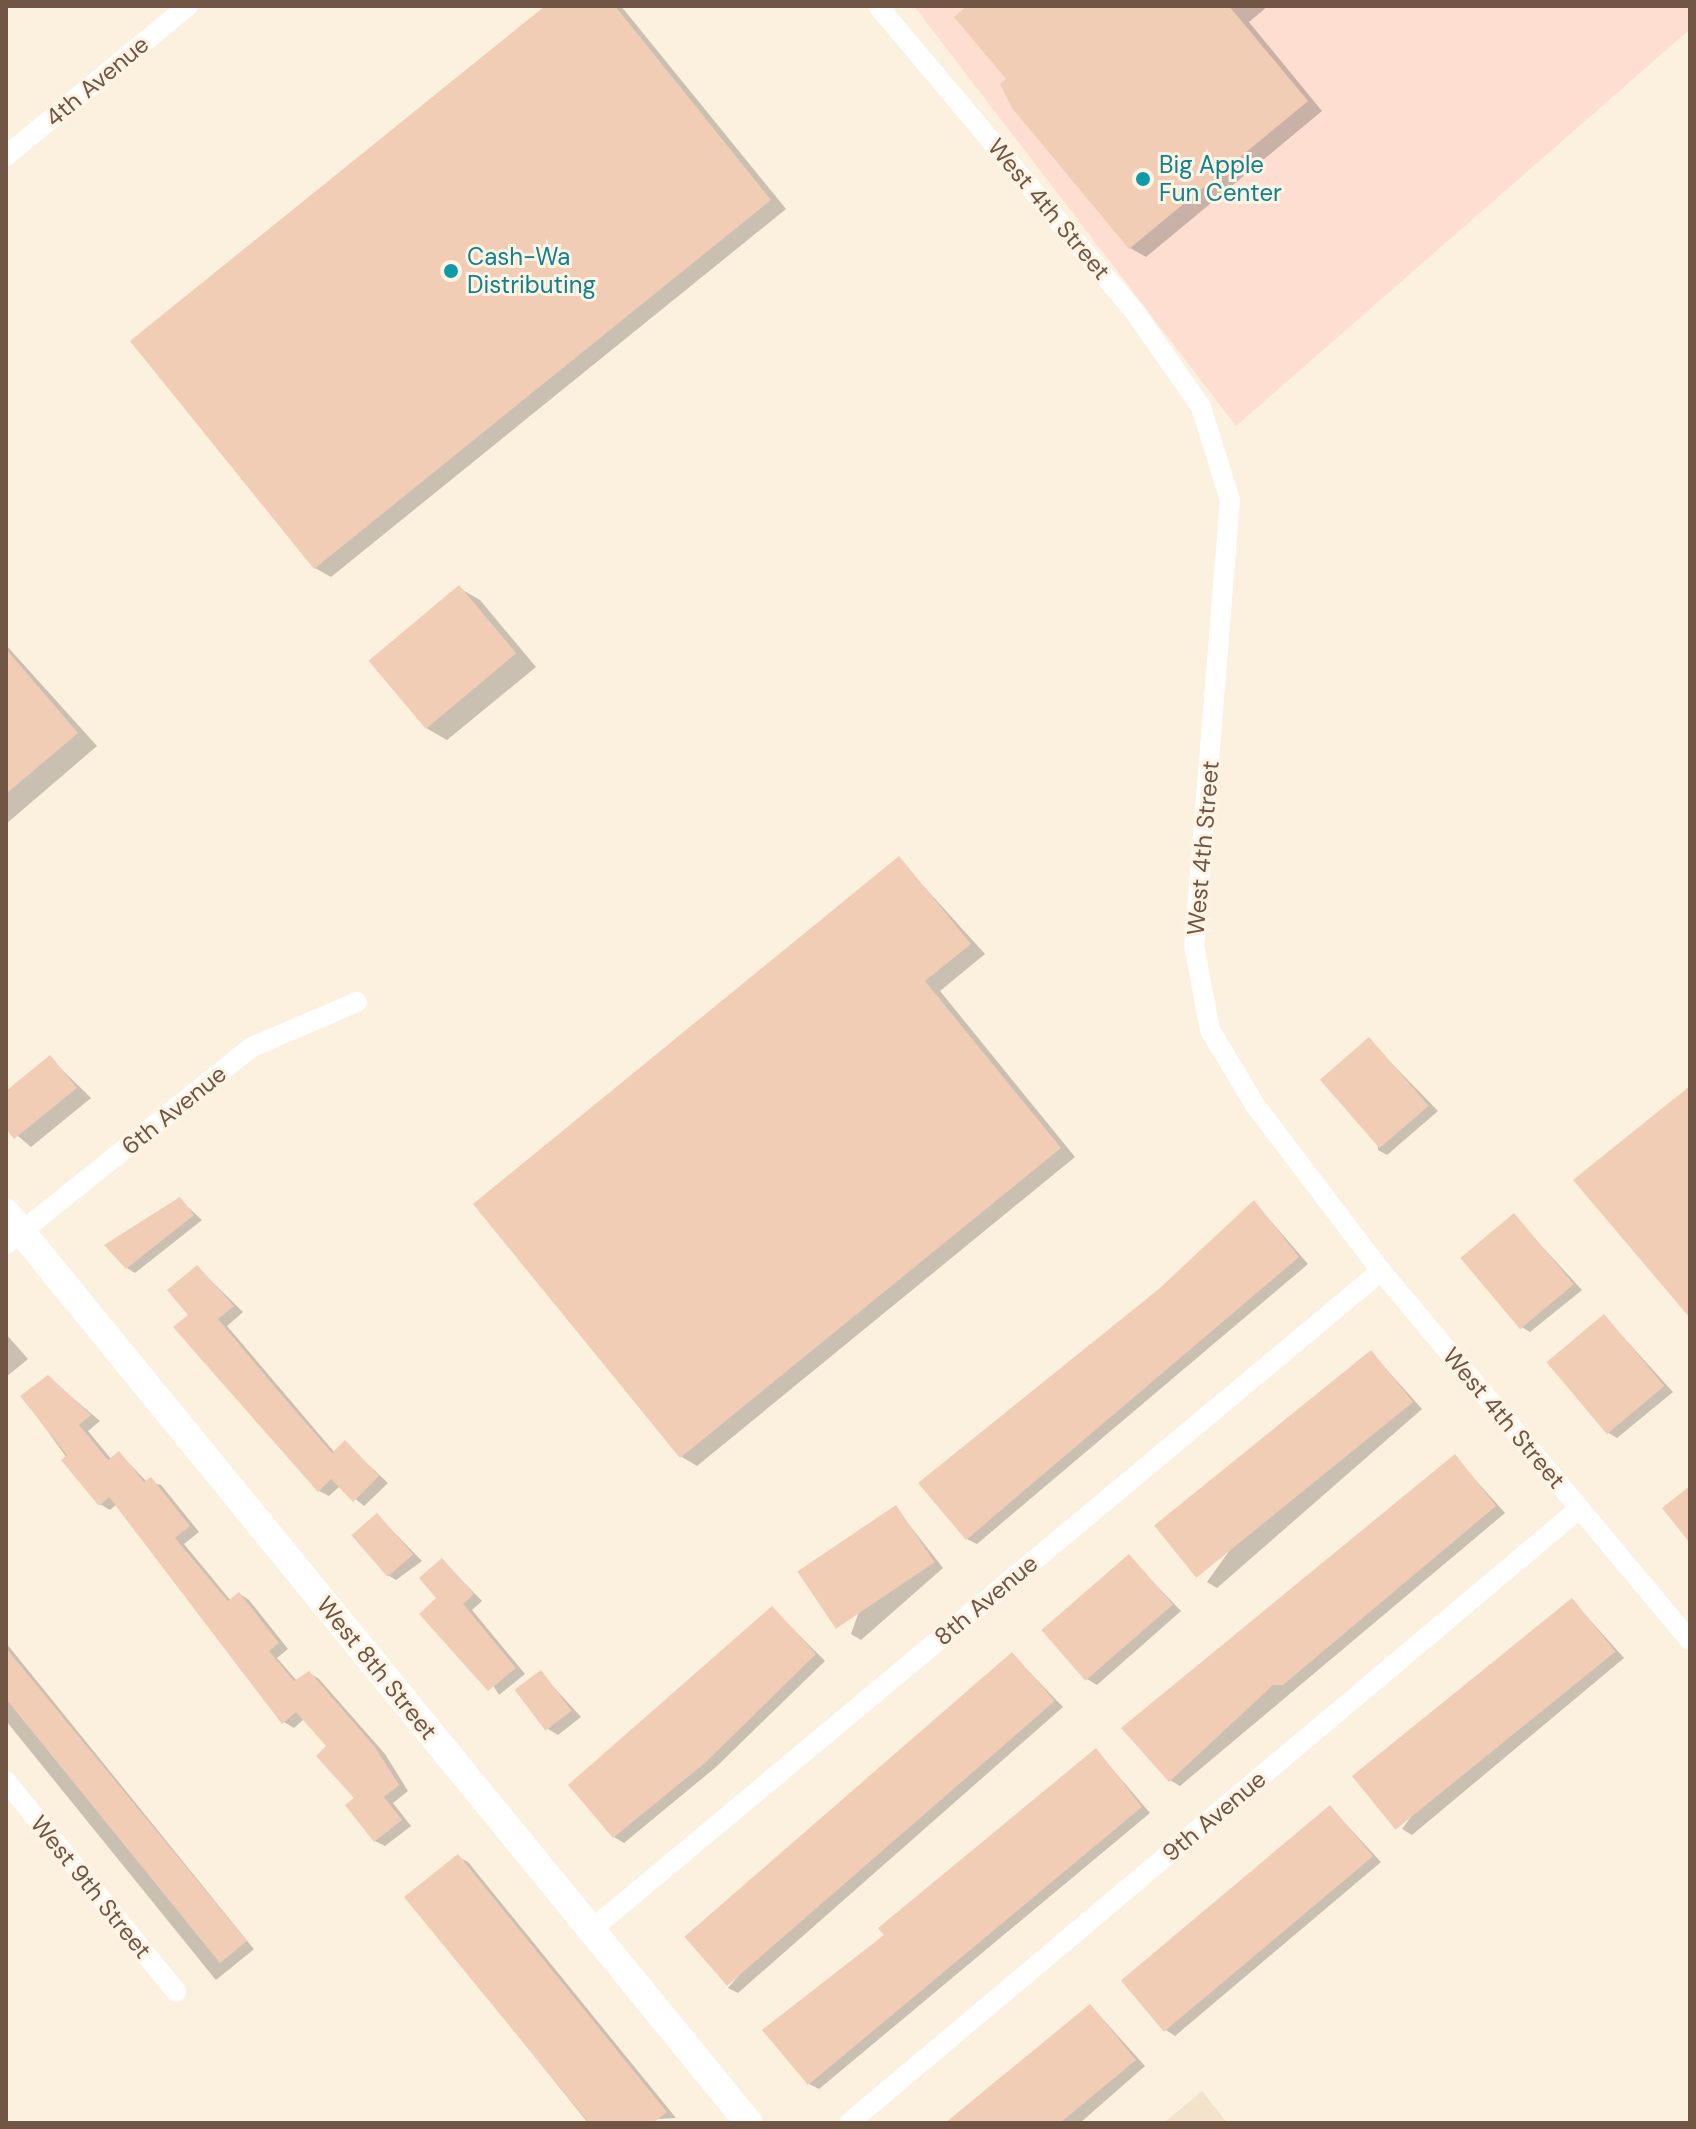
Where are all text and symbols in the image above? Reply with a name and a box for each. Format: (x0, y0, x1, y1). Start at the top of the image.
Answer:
street label: 4th Avenue (40, 30, 154, 132)
street label: West 4th Street (982, 133, 1116, 285)
place label: Big Apple Fun Center (1159, 151, 1282, 207)
marker: Big Apple Fun Center (1134, 170, 1152, 188)
place label: Cash-Wa Distributing (467, 243, 596, 299)
marker: Cash-Wa Distributing (442, 262, 460, 280)
street label: West 4th Street (1181, 760, 1225, 936)
street label: 6th Avenue (116, 1059, 232, 1161)
street label: West 4th Street (1437, 1342, 1571, 1494)
street label: 8th Avenue (929, 1549, 1043, 1651)
street label: West 8th Street (311, 1591, 443, 1745)
street label: 9th Avenue (1156, 1764, 1272, 1868)
street label: West 9th Street (25, 1810, 157, 1964)

